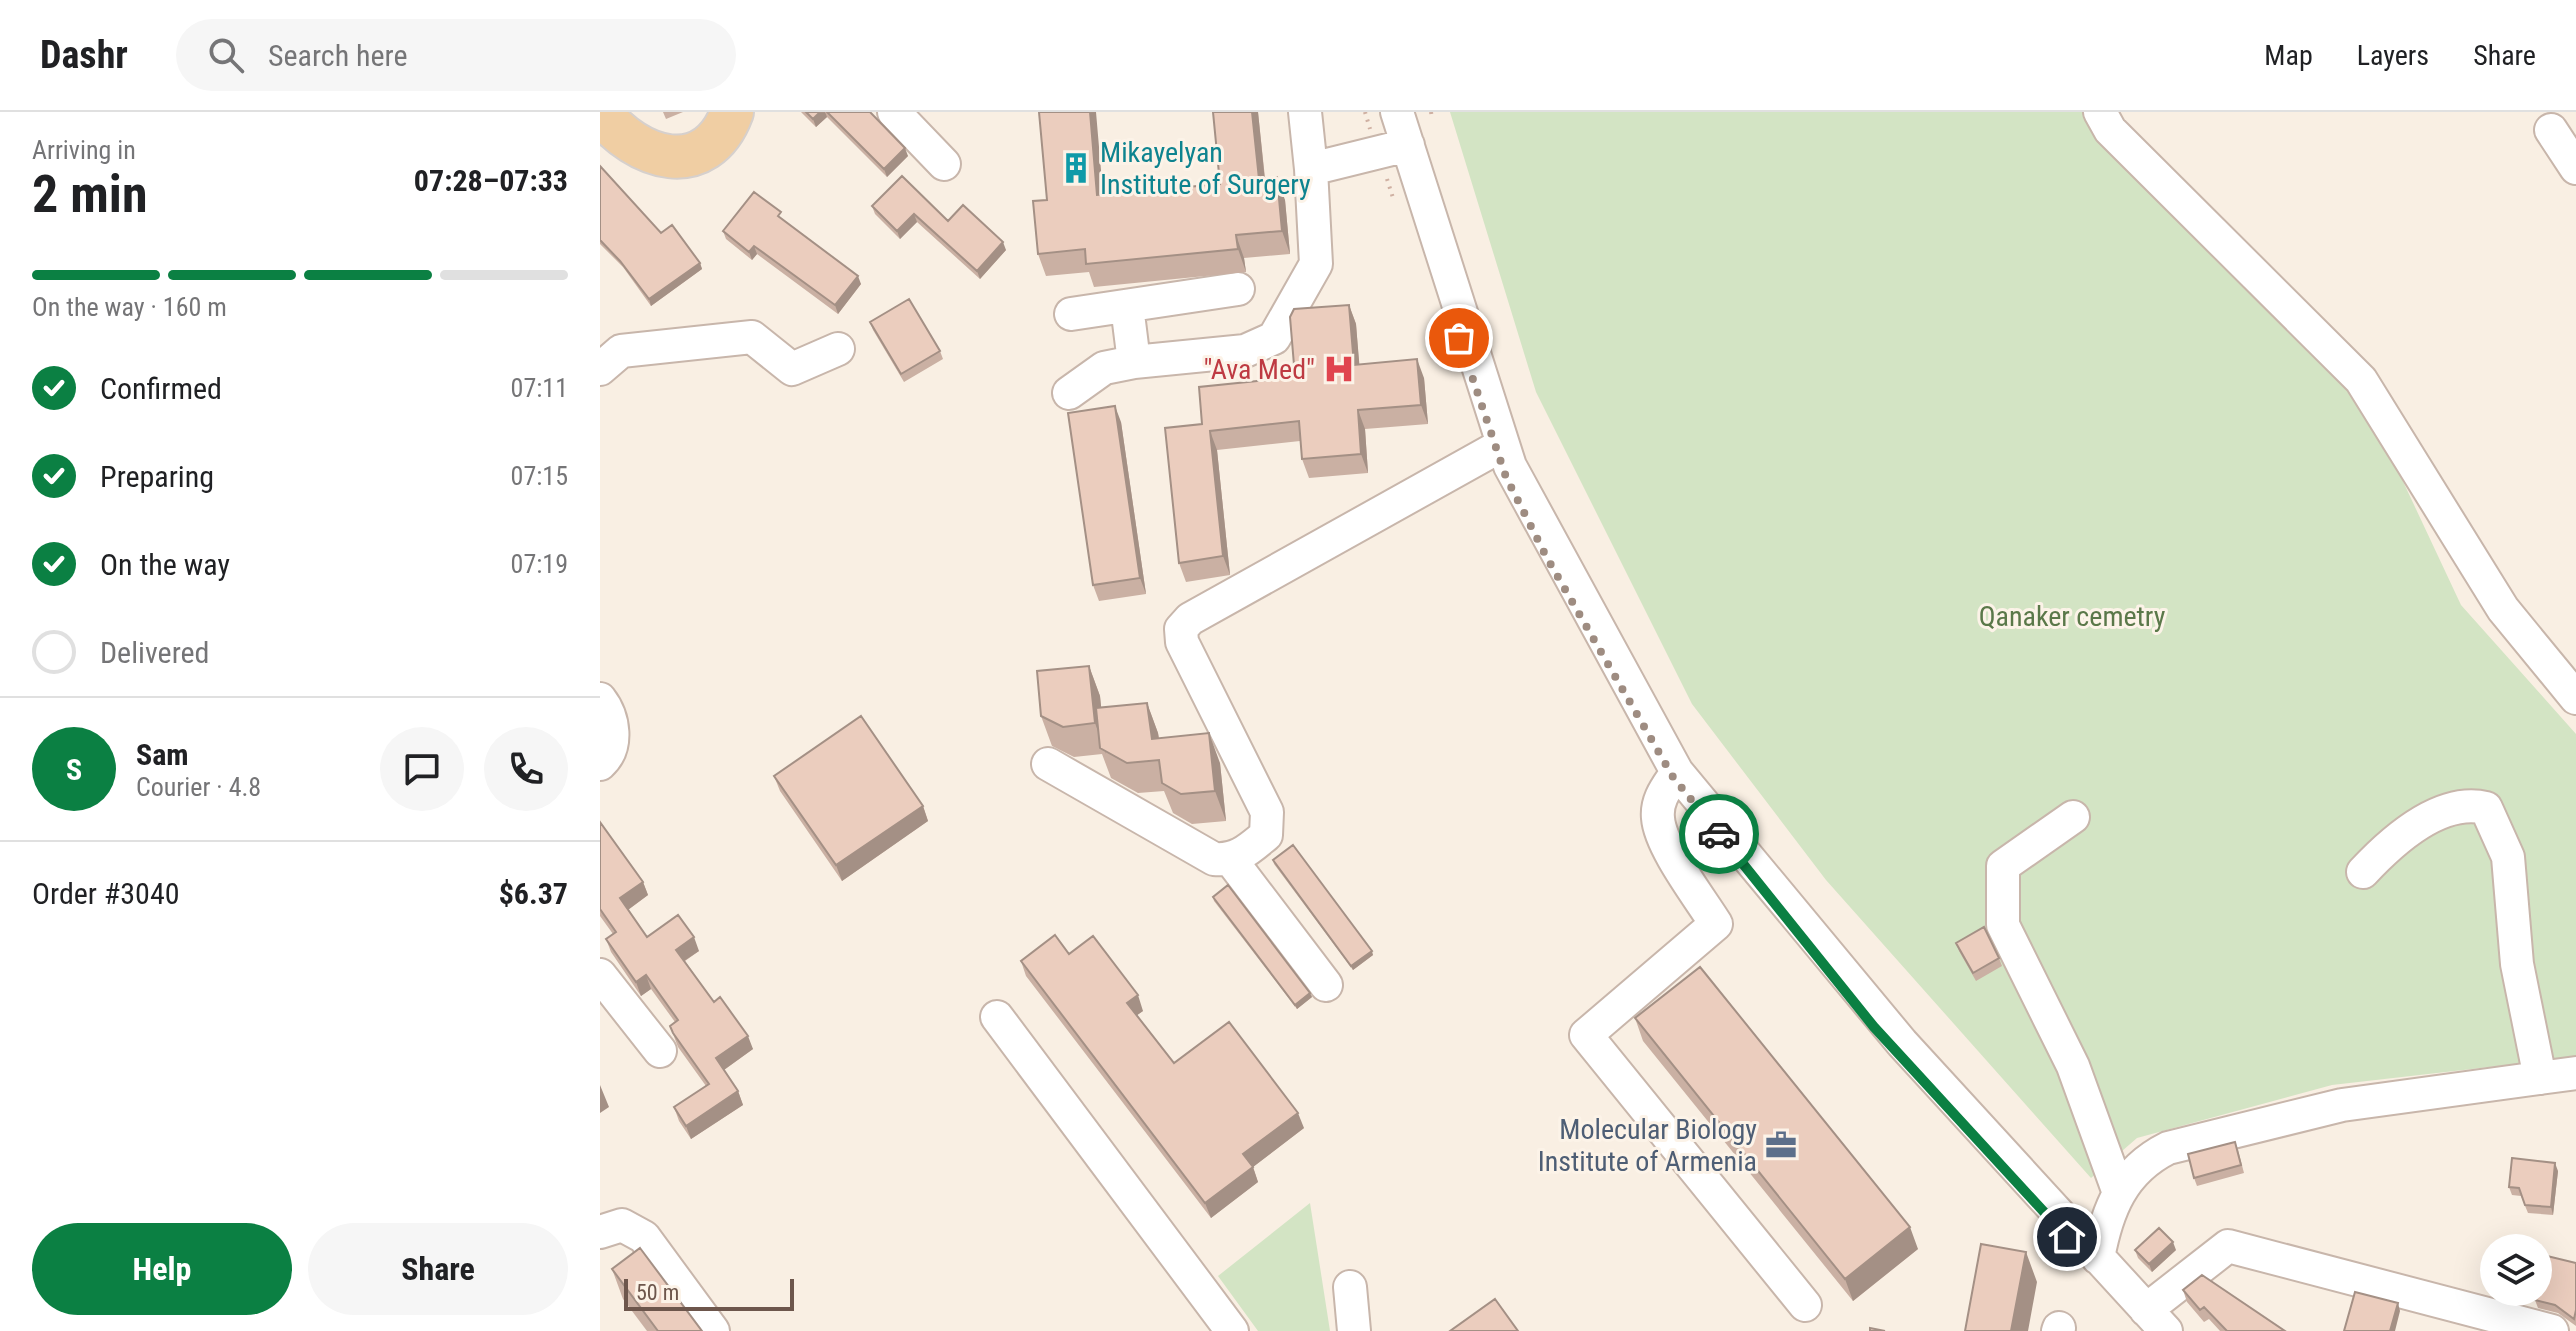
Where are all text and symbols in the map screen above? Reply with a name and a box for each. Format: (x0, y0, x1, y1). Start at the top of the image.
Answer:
search box (176, 19, 736, 91)
text: Dashr (40, 33, 128, 77)
icon: search (204, 33, 248, 77)
text: Search here (268, 38, 407, 73)
text: Map (2264, 39, 2313, 72)
text: Layers (2357, 39, 2429, 72)
text: Share (2473, 39, 2536, 72)
text: Arriving in (32, 135, 136, 165)
place label: Mikayelyan Institute of Surgery (1100, 136, 1311, 201)
building icon: Mikayelyan Institute of Surgery (1059, 151, 1093, 185)
text: 07:28–07:33 (414, 163, 568, 198)
text: 2 min (32, 164, 148, 225)
text: On the way · 160 m (32, 292, 227, 322)
pin (1425, 304, 1493, 372)
icon: bag (1437, 316, 1481, 360)
hospital icon: "Ava Med" (1322, 352, 1356, 386)
place label: "Ava Med" (1203, 353, 1315, 386)
icon: check (32, 366, 76, 410)
text: Confirmed (100, 371, 222, 406)
text: 07:11 (511, 373, 568, 403)
icon: check (32, 454, 76, 498)
text: Preparing (100, 459, 214, 494)
text: 07:15 (511, 461, 568, 491)
icon: check (32, 542, 76, 586)
text: On the way (100, 547, 230, 582)
text: 07:19 (511, 549, 568, 579)
park label: Qanaker cemetry (1979, 600, 2166, 633)
text: Delivered (100, 635, 209, 670)
button: chat (380, 727, 464, 811)
button: phone (484, 727, 568, 811)
text: Sam (136, 737, 189, 772)
text: S (66, 752, 82, 787)
text: Courier · 4.8 (136, 772, 261, 802)
courier (1679, 794, 1759, 874)
icon: car (1697, 812, 1741, 856)
text: Order #3040 (32, 876, 180, 911)
text: $6.37 (499, 876, 568, 911)
place label: Molecular Biology Institute of Armenia (1538, 1113, 1757, 1178)
office icon: Molecular Biology Institute of Armenia (1764, 1128, 1798, 1162)
pin (2033, 1203, 2101, 1271)
icon: home (2045, 1215, 2089, 1259)
button: Help (32, 1223, 292, 1315)
button: Share (308, 1223, 568, 1315)
map controls (2480, 1234, 2552, 1306)
button: layers (2480, 1234, 2552, 1306)
scale bar (624, 1275, 794, 1311)
text: 50 m (636, 1280, 679, 1305)

